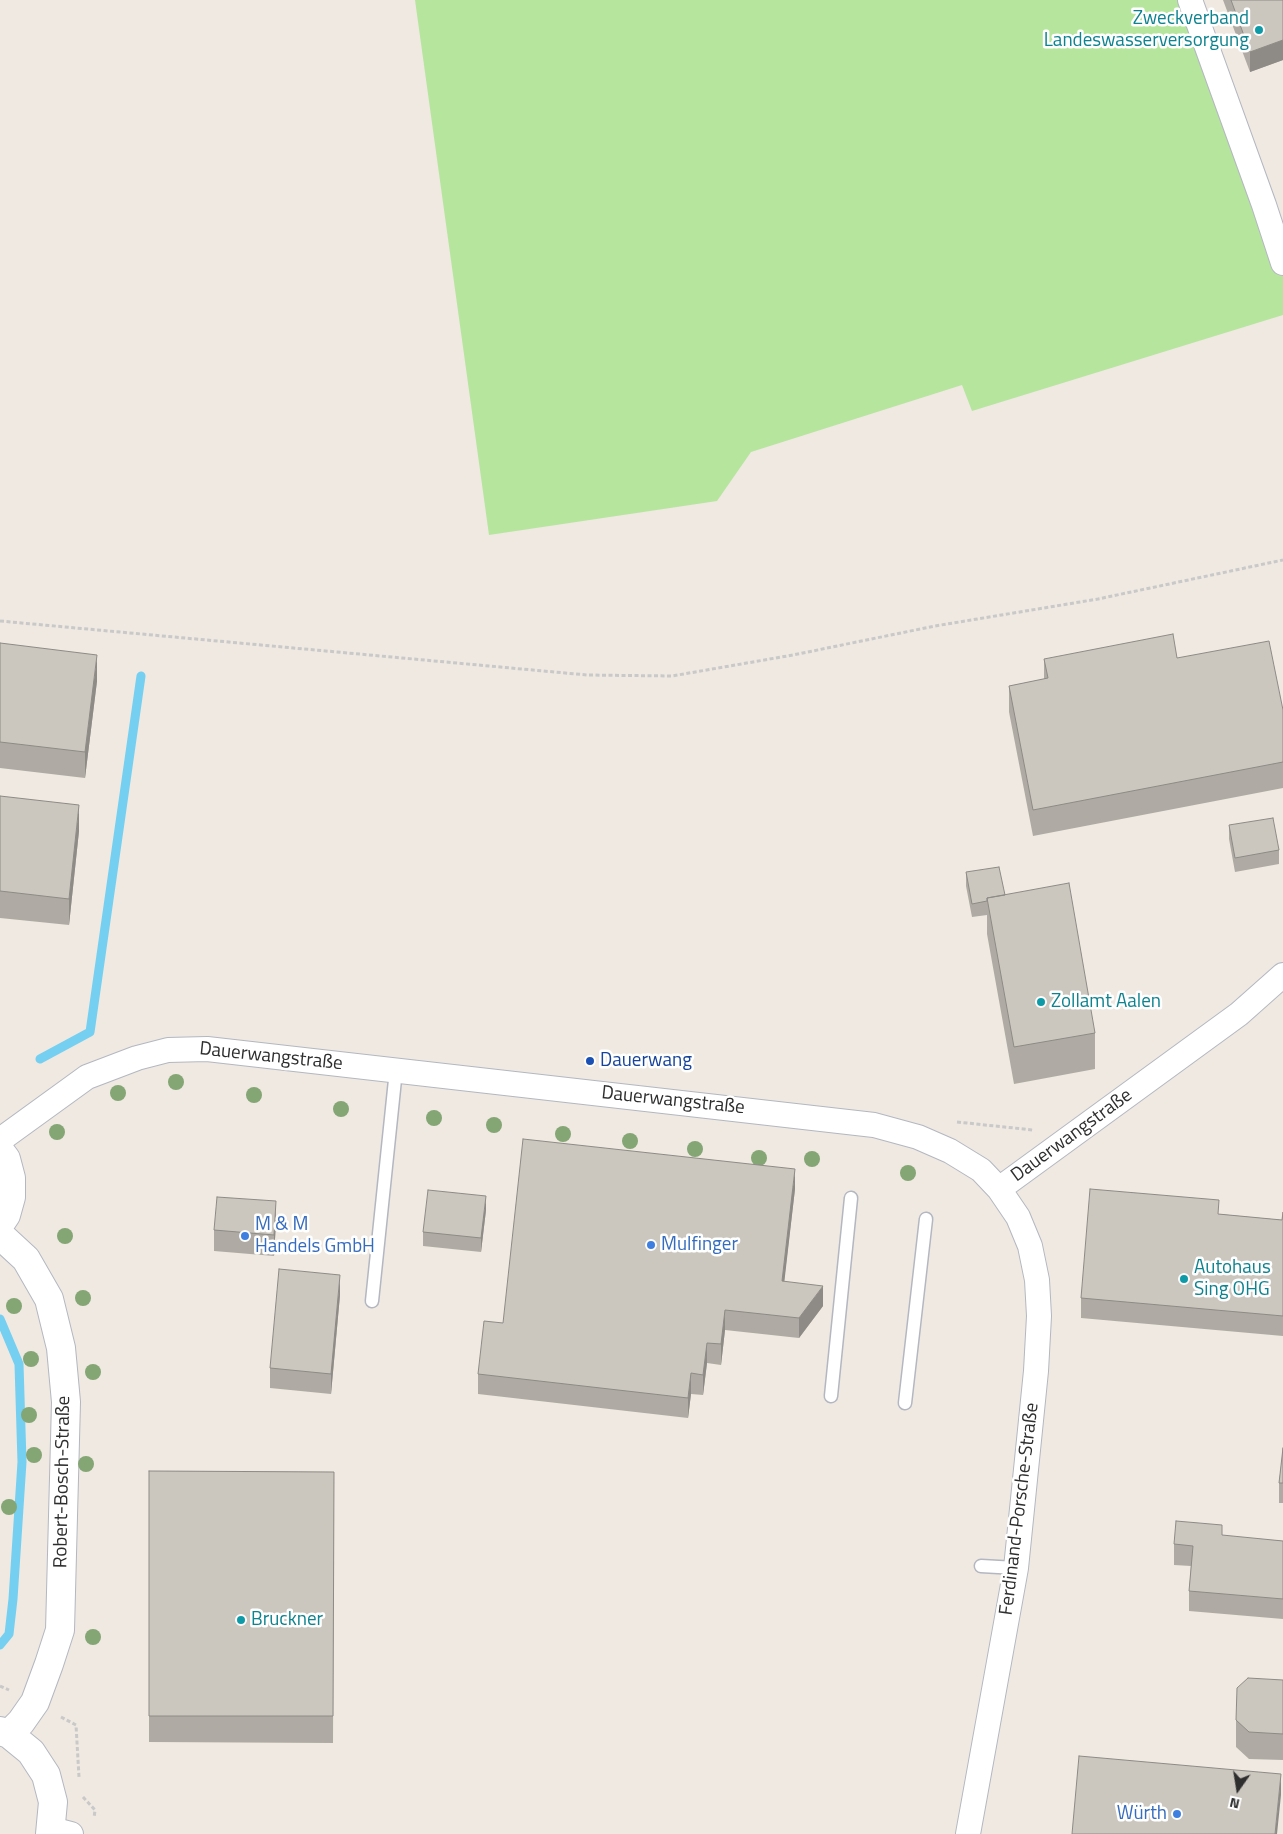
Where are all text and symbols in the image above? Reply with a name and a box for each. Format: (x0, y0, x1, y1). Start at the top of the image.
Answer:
place label: Zweckverband Landeswasserversorgung (1044, 8, 1249, 52)
marker: Zweckverband Landeswasserversorgung (1253, 24, 1265, 36)
place label: Zollamt Aalen (1051, 991, 1161, 1013)
marker: Zollamt Aalen (1035, 996, 1047, 1008)
street label: Dauerwangstraße (198, 1038, 344, 1076)
place label: Dauerwang (600, 1050, 692, 1072)
marker: Dauerwang (584, 1055, 596, 1067)
street label: Dauerwangstraße (600, 1082, 746, 1120)
street label: Dauerwangstraße (1007, 1084, 1137, 1188)
place label: M & M Handels GmbH (255, 1214, 375, 1258)
marker: M & M Handels GmbH (239, 1230, 251, 1242)
place label: Mulfinger (661, 1234, 738, 1256)
marker: Mulfinger (645, 1239, 657, 1251)
place label: Autohaus Sing OHG (1194, 1257, 1271, 1301)
marker: Autohaus Sing OHG (1178, 1273, 1190, 1285)
street label: Robert-Bosch-Straße (50, 1396, 76, 1568)
street label: Ferdinand-Porsche-Straße (996, 1401, 1044, 1617)
place label: Bruckner (251, 1609, 323, 1631)
marker: Bruckner (235, 1614, 247, 1626)
north arrow (1213, 1764, 1263, 1814)
text: N (1227, 1793, 1242, 1815)
place label: Würth (1117, 1803, 1167, 1825)
marker: Würth (1171, 1808, 1183, 1820)

